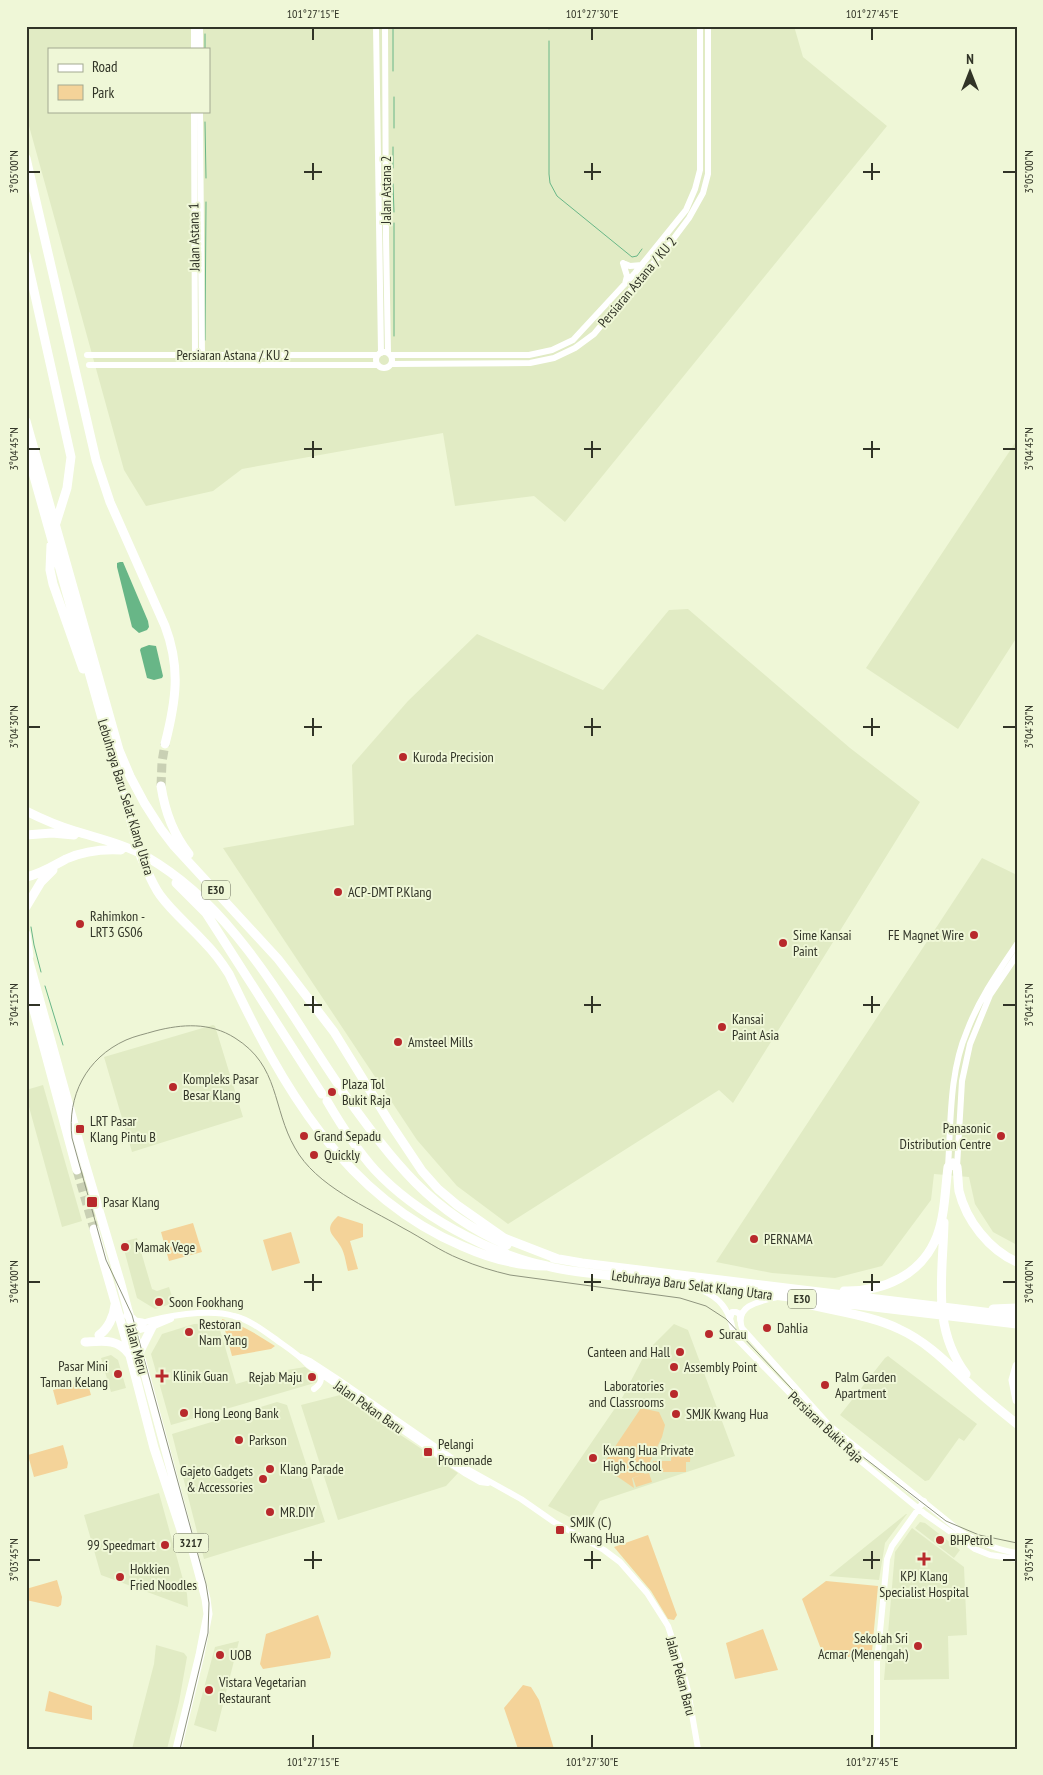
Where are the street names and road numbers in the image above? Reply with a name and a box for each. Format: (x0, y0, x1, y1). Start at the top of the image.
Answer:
street label: Jalan Astana 2 (377, 156, 395, 225)
street label: Jalan Astana 1 (184, 203, 204, 272)
street label: Persiaran Astana / KU 2 (594, 233, 680, 331)
street label: Persiaran Astana / KU 2 (176, 346, 290, 364)
street label: Lebuhraya Baru Selat Klang Utara (94, 717, 158, 877)
road number: E30 (202, 880, 230, 900)
street label: Lebuhraya Baru Selat Klang Utara (610, 1266, 774, 1304)
road number: E30 (788, 1290, 816, 1308)
street label: Jalan Meru (121, 1321, 152, 1376)
street label: Jalan Pekan Baru (330, 1376, 407, 1438)
street label: Persiaran Bukit Raja (785, 1388, 867, 1466)
road number: 3217 (174, 1534, 208, 1552)
street label: Jalan Pekan Baru (662, 1634, 700, 1717)

